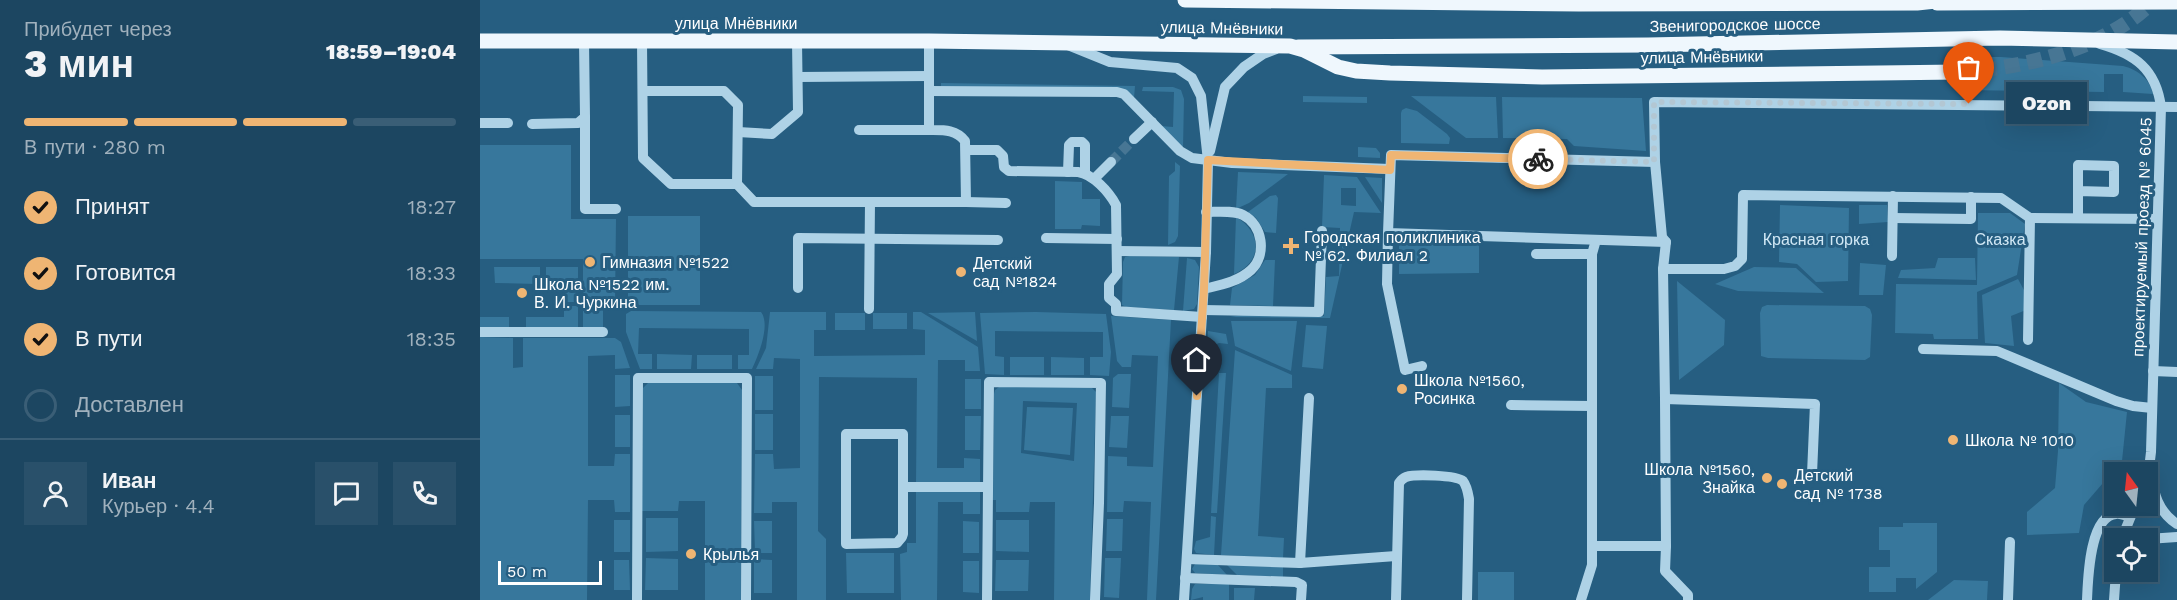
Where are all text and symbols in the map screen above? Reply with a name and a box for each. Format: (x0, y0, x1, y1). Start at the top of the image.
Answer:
street label: улица Мнёвники (675, 14, 797, 33)
street label: Звенигородское шоссе (1649, 14, 1821, 36)
text: Прибудет через (24, 17, 172, 41)
street label: улица Мнёвники (1160, 17, 1284, 39)
text: 18:59–19:04 (326, 39, 456, 64)
text: 3 мин (24, 41, 134, 86)
pin (1943, 42, 1994, 104)
street label: улица Мнёвники (1640, 46, 1764, 68)
icon: bag (1952, 51, 1985, 84)
callout: Ozon (2005, 83, 2086, 125)
text: Ozon (2022, 91, 2071, 115)
street label: проектируемый проезд № 6045 (2128, 117, 2156, 357)
courier (1508, 129, 1568, 189)
text: В пути · 280 m (24, 135, 166, 159)
icon: bike (1522, 143, 1555, 176)
icon: check (24, 191, 57, 224)
text: Принят (75, 194, 149, 219)
text: 18:27 (407, 195, 456, 219)
place label: Городская поликлиника № 62. Филиал 2 (1304, 228, 1481, 265)
park label: Красная горка (1763, 230, 1869, 249)
park label: Сказка (1974, 230, 2026, 249)
marker: Городская поликлиника № 62. Филиал 2 (1282, 237, 1300, 255)
place label: Гимназия №1522 (602, 253, 729, 272)
place label: Детский сад №1824 (973, 254, 1057, 291)
marker: Гимназия №1522 (583, 255, 597, 269)
icon: check (24, 257, 57, 290)
text: Готовится (75, 260, 176, 285)
text: 18:33 (407, 261, 456, 285)
marker: Детский сад №1824 (954, 265, 968, 279)
place label: Школа №1522 им. В. И. Чуркина (534, 275, 669, 312)
marker: Школа №1522 им. В. И. Чуркина (515, 286, 529, 300)
icon: check (24, 323, 57, 356)
text: В пути (75, 326, 142, 351)
text: 18:35 (407, 327, 456, 351)
pin (1171, 334, 1222, 396)
icon: home (1180, 343, 1213, 376)
place label: Школа №1560, Росинка (1414, 371, 1525, 408)
marker: Школа №1560, Росинка (1395, 382, 1409, 396)
text: Доставлен (75, 392, 184, 417)
place label: Школа № 1010 (1965, 431, 2074, 450)
marker: Школа № 1010 (1946, 433, 1960, 447)
place label: Школа №1560, Знайка (1644, 460, 1755, 497)
button: person (24, 462, 87, 525)
button: chat (315, 462, 378, 525)
button: phone (393, 462, 456, 525)
north arrow (2104, 462, 2158, 516)
map controls (2104, 462, 2158, 582)
place label: Детский сад № 1738 (1794, 466, 1883, 503)
text: Иван (102, 468, 157, 493)
marker: Школа №1560, Знайка (1760, 471, 1774, 485)
marker: Детский сад № 1738 (1775, 477, 1789, 491)
text: Курьер · 4.4 (102, 494, 215, 518)
button: locate (2104, 528, 2158, 582)
place label: Крылья (703, 545, 759, 564)
marker: Крылья (684, 547, 698, 561)
scale bar (498, 558, 602, 586)
text: 50 m (507, 562, 547, 581)

